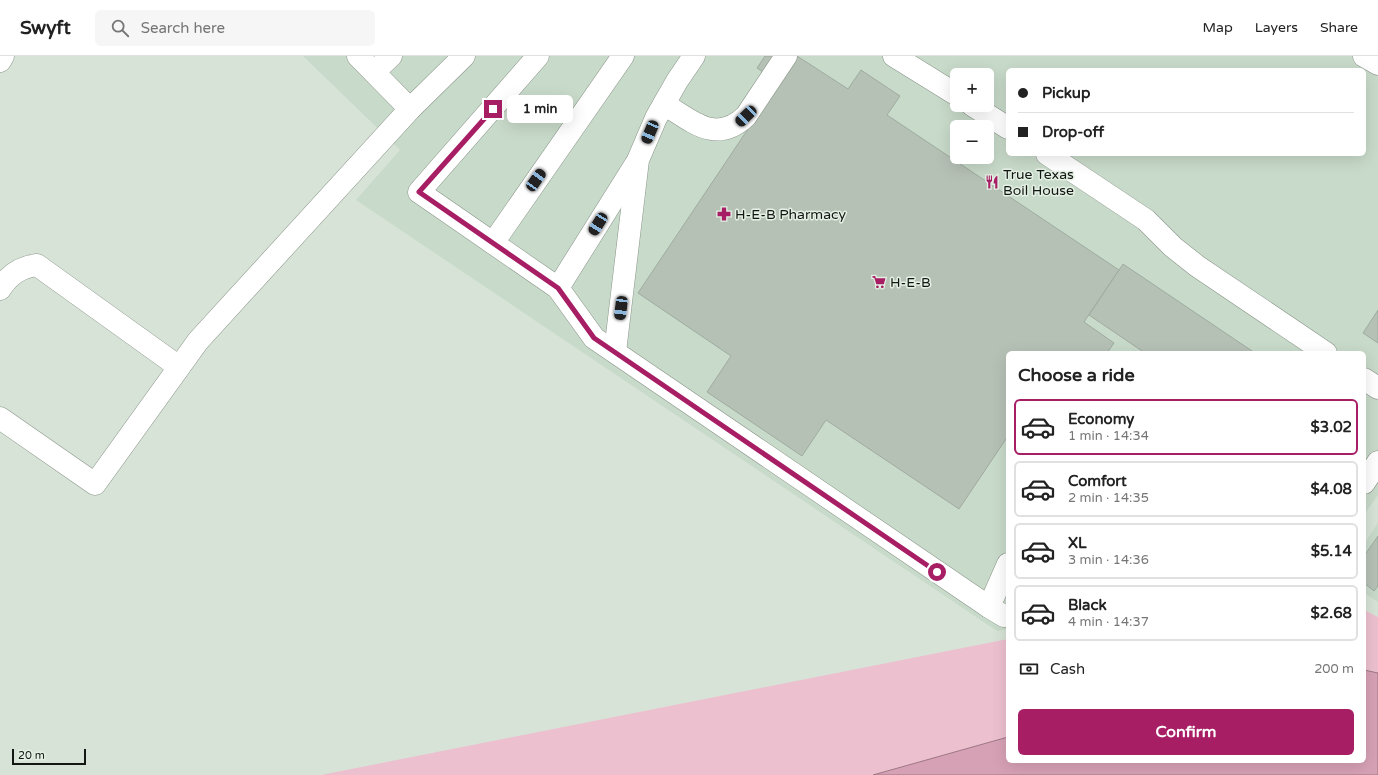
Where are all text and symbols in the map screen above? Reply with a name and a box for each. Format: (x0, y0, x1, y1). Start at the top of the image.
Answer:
search box (95, 10, 375, 46)
text: Swyft (20, 17, 71, 39)
icon: search (109, 17, 131, 39)
text: Search here (141, 19, 225, 37)
text: Map (1203, 19, 1233, 36)
text: Layers (1255, 19, 1298, 36)
text: Share (1320, 19, 1358, 36)
map controls (950, 68, 994, 164)
button: + (950, 68, 994, 112)
text: Pickup (1042, 84, 1090, 102)
callout: 1 min (507, 95, 573, 123)
route end (484, 100, 502, 118)
text: 1 min (523, 101, 557, 117)
car (733, 103, 759, 129)
car (640, 119, 660, 145)
button: − (950, 120, 994, 164)
text: Drop-off (1042, 123, 1104, 141)
place label: True Texas Boil House (1003, 166, 1074, 199)
car (524, 167, 548, 193)
restaurant icon: True Texas Boil House (984, 174, 1000, 190)
pharmacy icon: H-E-B Pharmacy (716, 206, 732, 222)
place label: H-E-B Pharmacy (735, 206, 847, 223)
car (587, 211, 609, 237)
supermarket icon: H-E-B (871, 274, 887, 290)
place label: H-E-B (890, 274, 931, 291)
car (614, 295, 628, 321)
text: Choose a ride (1018, 364, 1135, 386)
icon: car (1020, 409, 1056, 445)
text: Economy (1068, 410, 1134, 428)
text: $3.02 (1311, 418, 1352, 436)
text: 1 min · 14:34 (1068, 428, 1149, 444)
icon: car (1020, 471, 1056, 507)
text: Comfort (1068, 472, 1127, 490)
text: $4.08 (1311, 480, 1352, 498)
text: 2 min · 14:35 (1068, 490, 1149, 506)
icon: car (1020, 533, 1056, 569)
text: XL (1068, 534, 1087, 552)
text: $5.14 (1311, 542, 1352, 560)
text: 3 min · 14:36 (1068, 552, 1149, 568)
route start (928, 563, 946, 581)
icon: car (1020, 595, 1056, 631)
text: Black (1068, 596, 1107, 614)
text: $2.68 (1311, 604, 1352, 622)
text: 4 min · 14:37 (1068, 614, 1149, 630)
icon: cash (1018, 658, 1040, 680)
text: Cash (1050, 660, 1085, 678)
text: 200 m (1314, 661, 1354, 677)
button: Confirm (1018, 709, 1354, 755)
scale bar (12, 747, 86, 766)
text: 20 m (18, 749, 45, 762)

